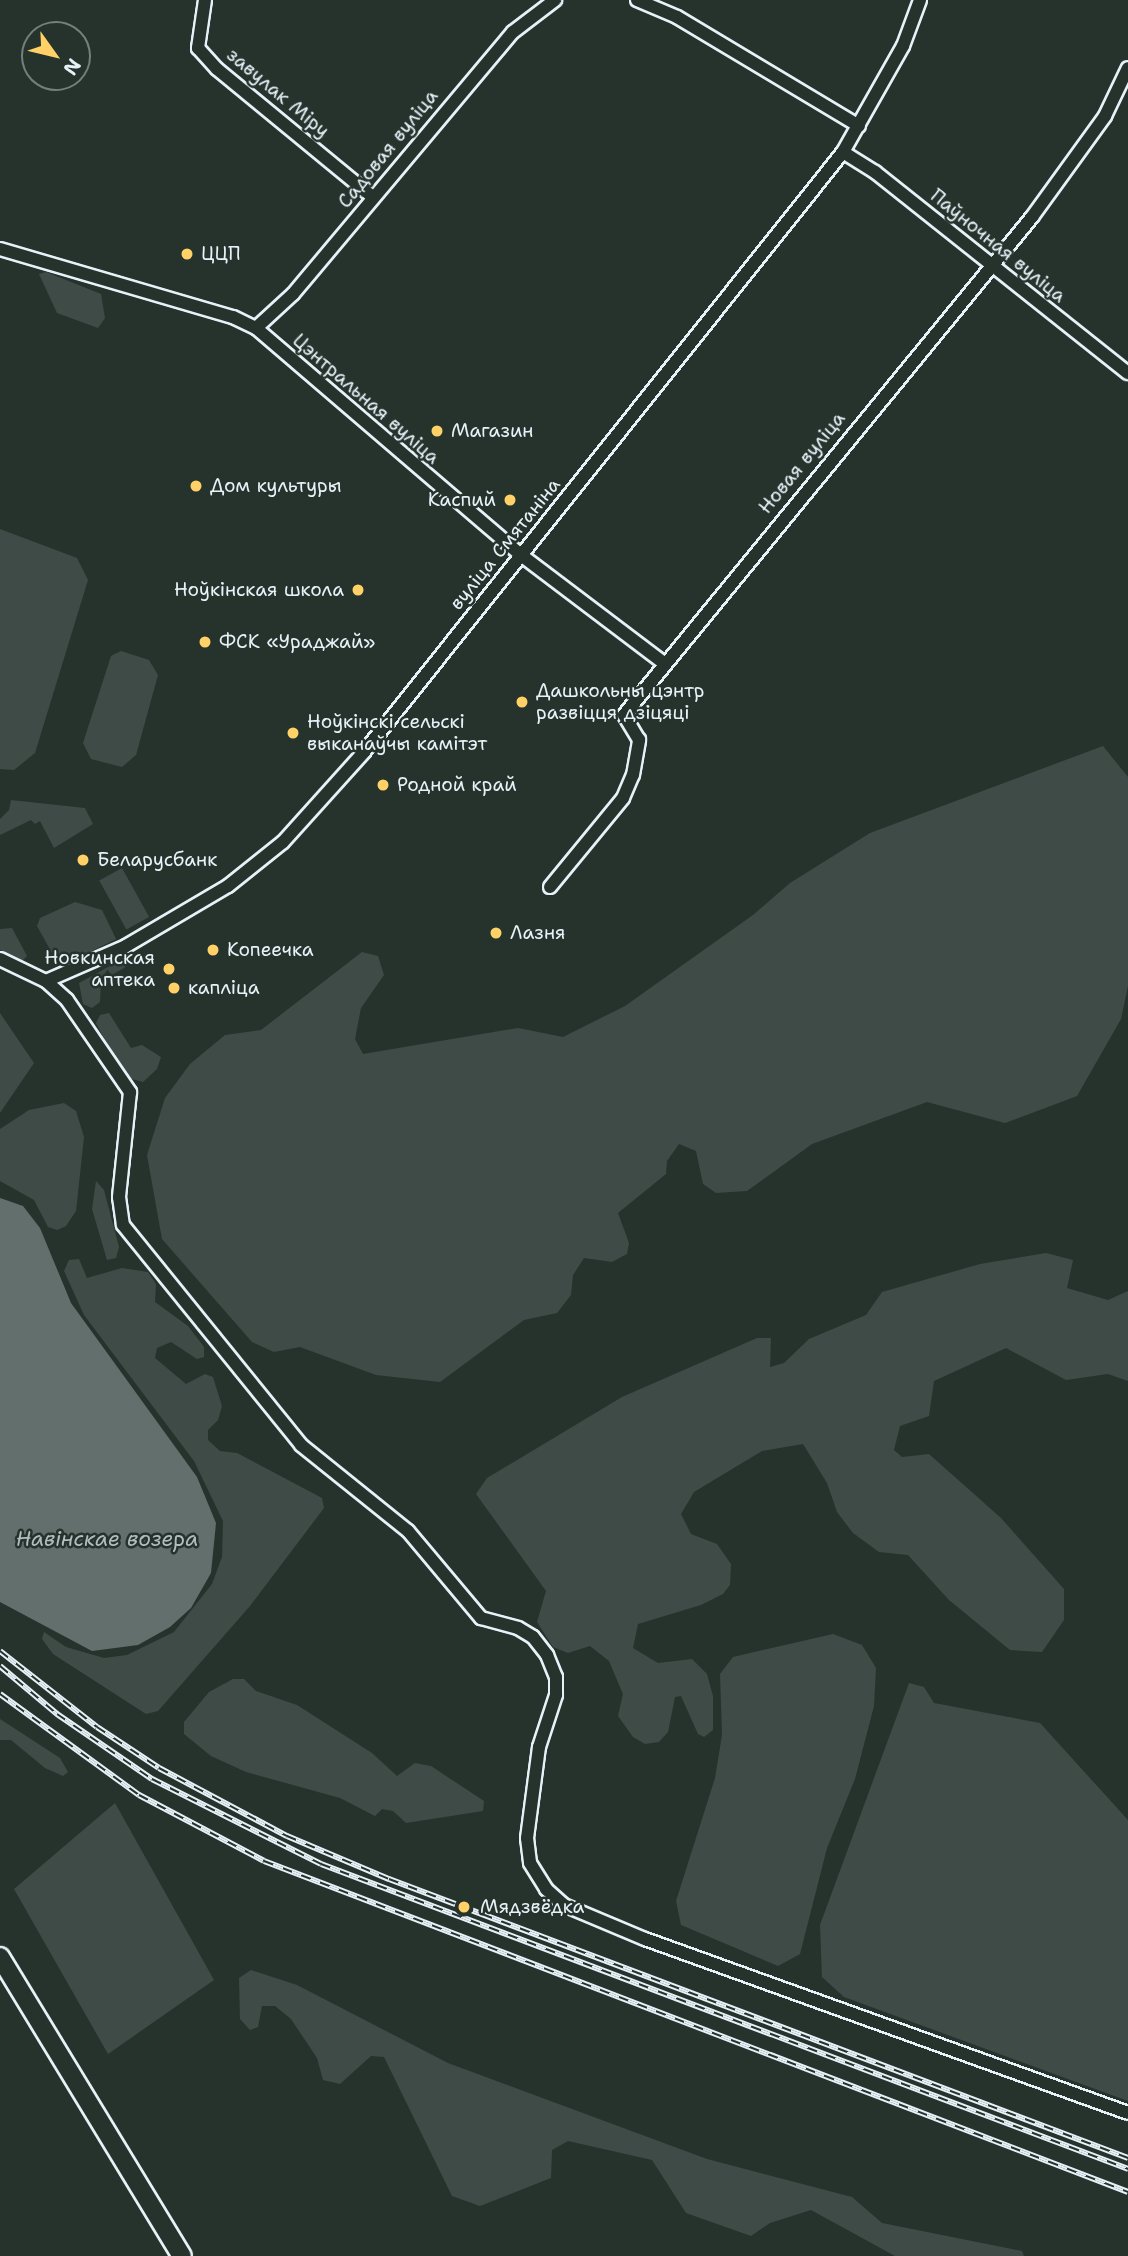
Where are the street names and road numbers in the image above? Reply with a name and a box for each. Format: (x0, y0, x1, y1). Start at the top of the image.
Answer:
street label: завулак Міру (222, 44, 334, 142)
street label: Садовая вуліца (333, 85, 443, 213)
street label: Паўночная вуліца (926, 184, 1070, 308)
street label: Цэнтральная вуліца (288, 329, 444, 469)
street label: Новая вуліца (754, 408, 850, 518)
street label: вуліца Смятаніна (445, 474, 565, 614)

